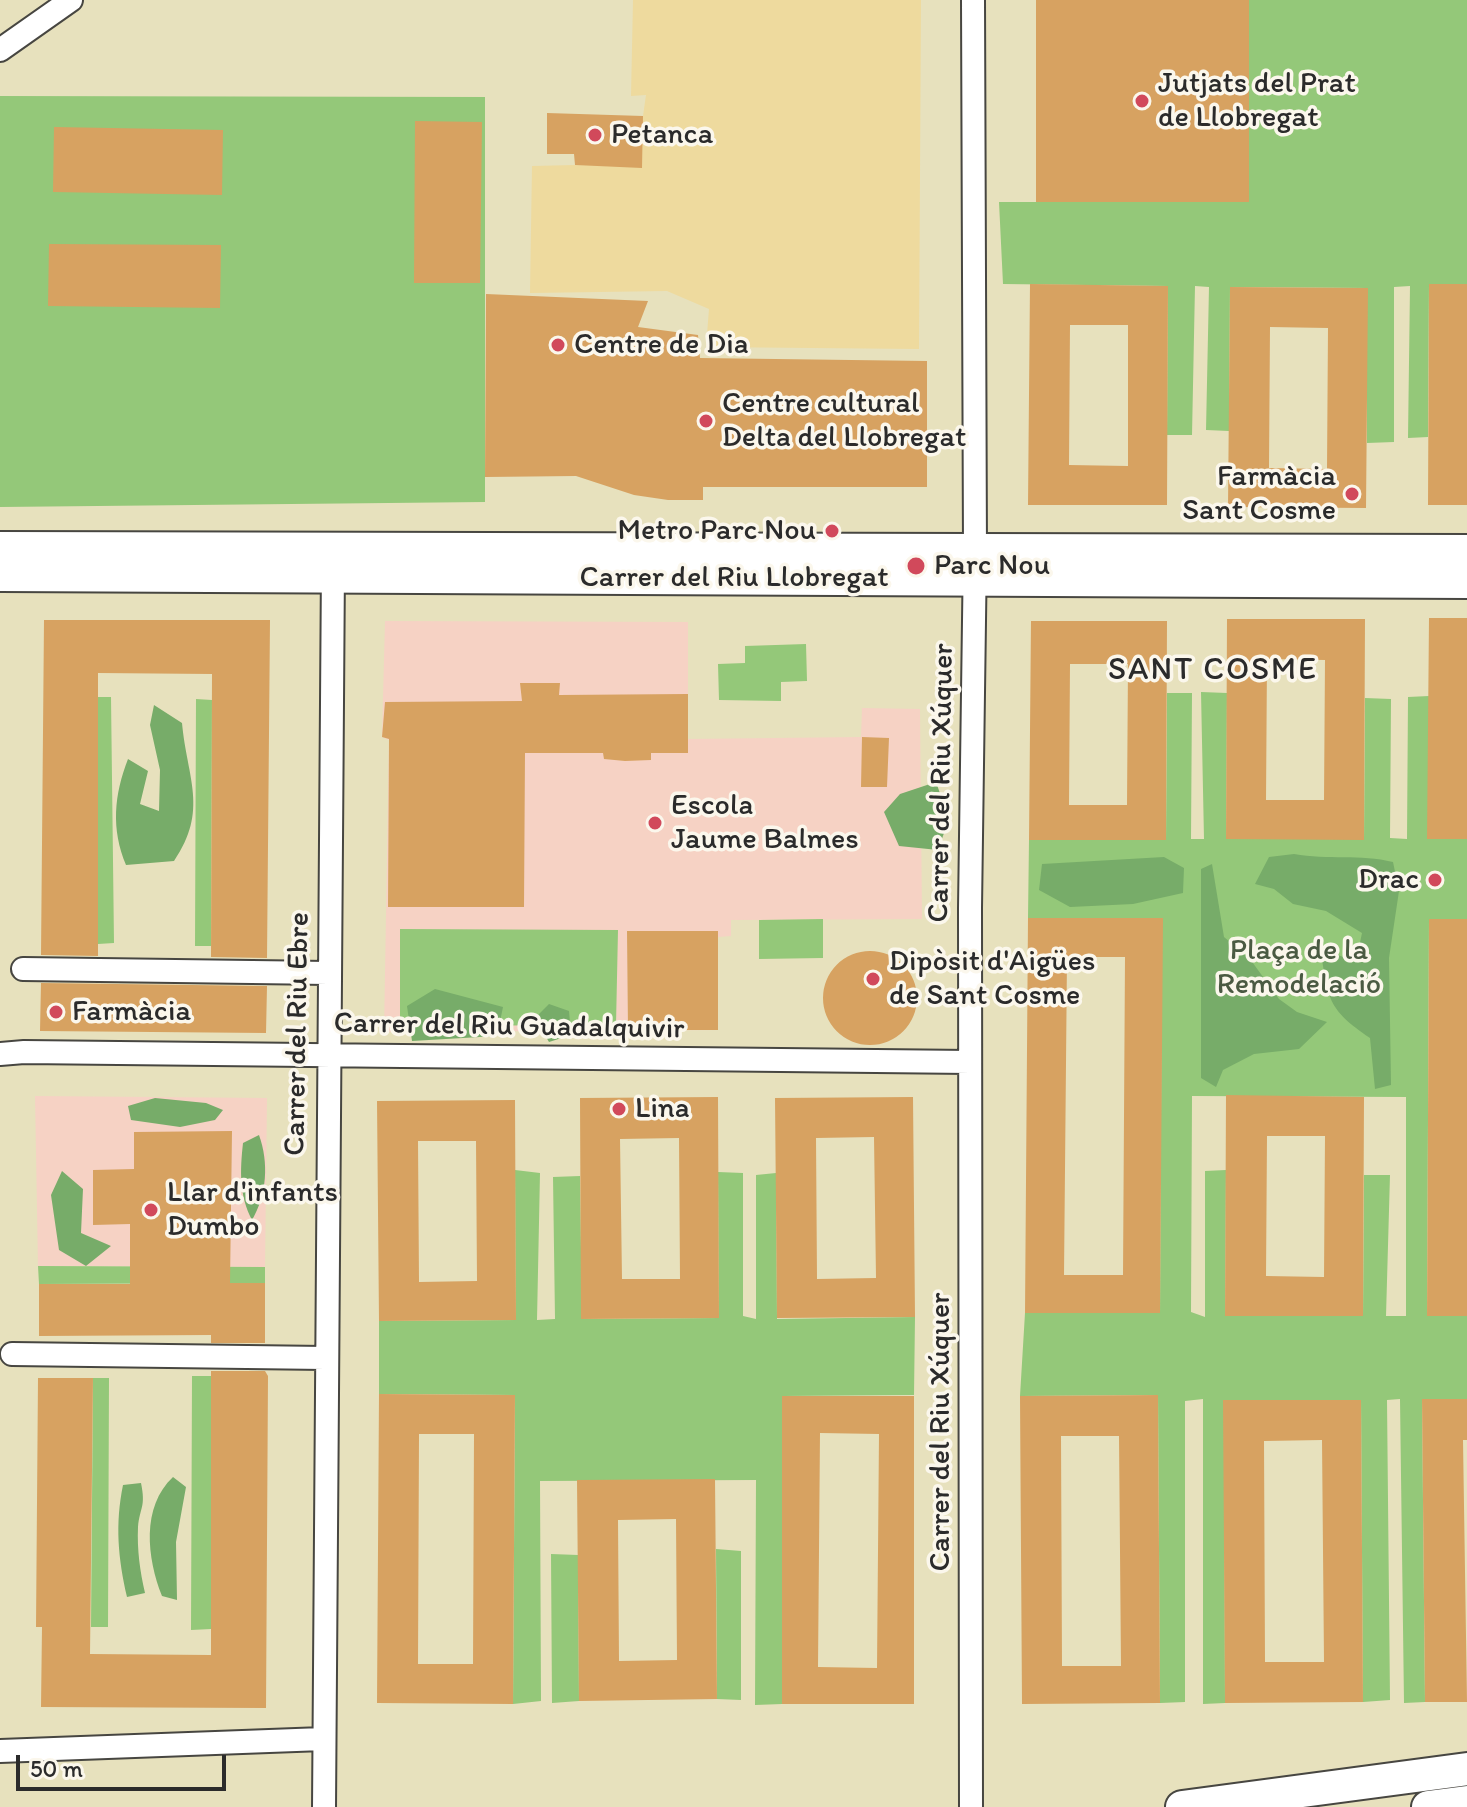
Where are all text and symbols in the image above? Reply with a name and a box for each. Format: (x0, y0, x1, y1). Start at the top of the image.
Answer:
place label: Jutjats del Prat de Llobregat (1158, 66, 1356, 136)
marker: Jutjats del Prat de Llobregat (1133, 92, 1151, 110)
place label: Petanca (611, 117, 713, 153)
marker: Petanca (586, 126, 604, 144)
place label: Centre de Dia (574, 327, 748, 363)
marker: Centre de Dia (549, 336, 567, 354)
place label: Centre cultural Delta del Llobregat (722, 386, 966, 456)
marker: Centre cultural Delta del Llobregat (697, 412, 715, 430)
place label: Farmàcia Sant Cosme (1182, 459, 1336, 530)
marker: Farmàcia Sant Cosme (1343, 485, 1361, 503)
place label: Metro Parc Nou (617, 513, 816, 549)
marker: Metro Parc Nou (823, 522, 841, 540)
place label: Parc Nou (934, 548, 1050, 584)
marker: Parc Nou (905, 555, 927, 577)
street label: Carrer del Riu Llobregat (580, 560, 888, 596)
street label: Carrer del Riu Xúquer (922, 643, 962, 923)
district label: SANT COSME (1108, 652, 1318, 690)
place label: Escola Jaume Balmes (671, 788, 859, 858)
marker: Escola Jaume Balmes (646, 814, 664, 832)
place label: Drac (1358, 862, 1419, 898)
marker: Drac (1426, 871, 1444, 889)
street label: Carrer del Riu Ebre (278, 912, 318, 1156)
park label: Plaça de la Remodelació (1217, 933, 1381, 1004)
place label: Dipòsit d'Aigües de Sant Cosme (889, 944, 1095, 1014)
marker: Dipòsit d'Aigües de Sant Cosme (864, 970, 882, 988)
place label: Farmàcia (72, 994, 191, 1030)
marker: Farmàcia (47, 1003, 65, 1021)
street label: Carrer del Riu Guadalquivir (333, 1006, 685, 1048)
place label: Lina (635, 1091, 690, 1127)
marker: Lina (610, 1100, 628, 1118)
place label: Llar d'infants Dumbo (167, 1175, 338, 1246)
marker: Llar d'infants Dumbo (142, 1201, 160, 1219)
street label: Carrer del Riu Xúquer (923, 1292, 959, 1572)
scale bar (20, 1739, 230, 1789)
text: 50 m (30, 1754, 83, 1783)

